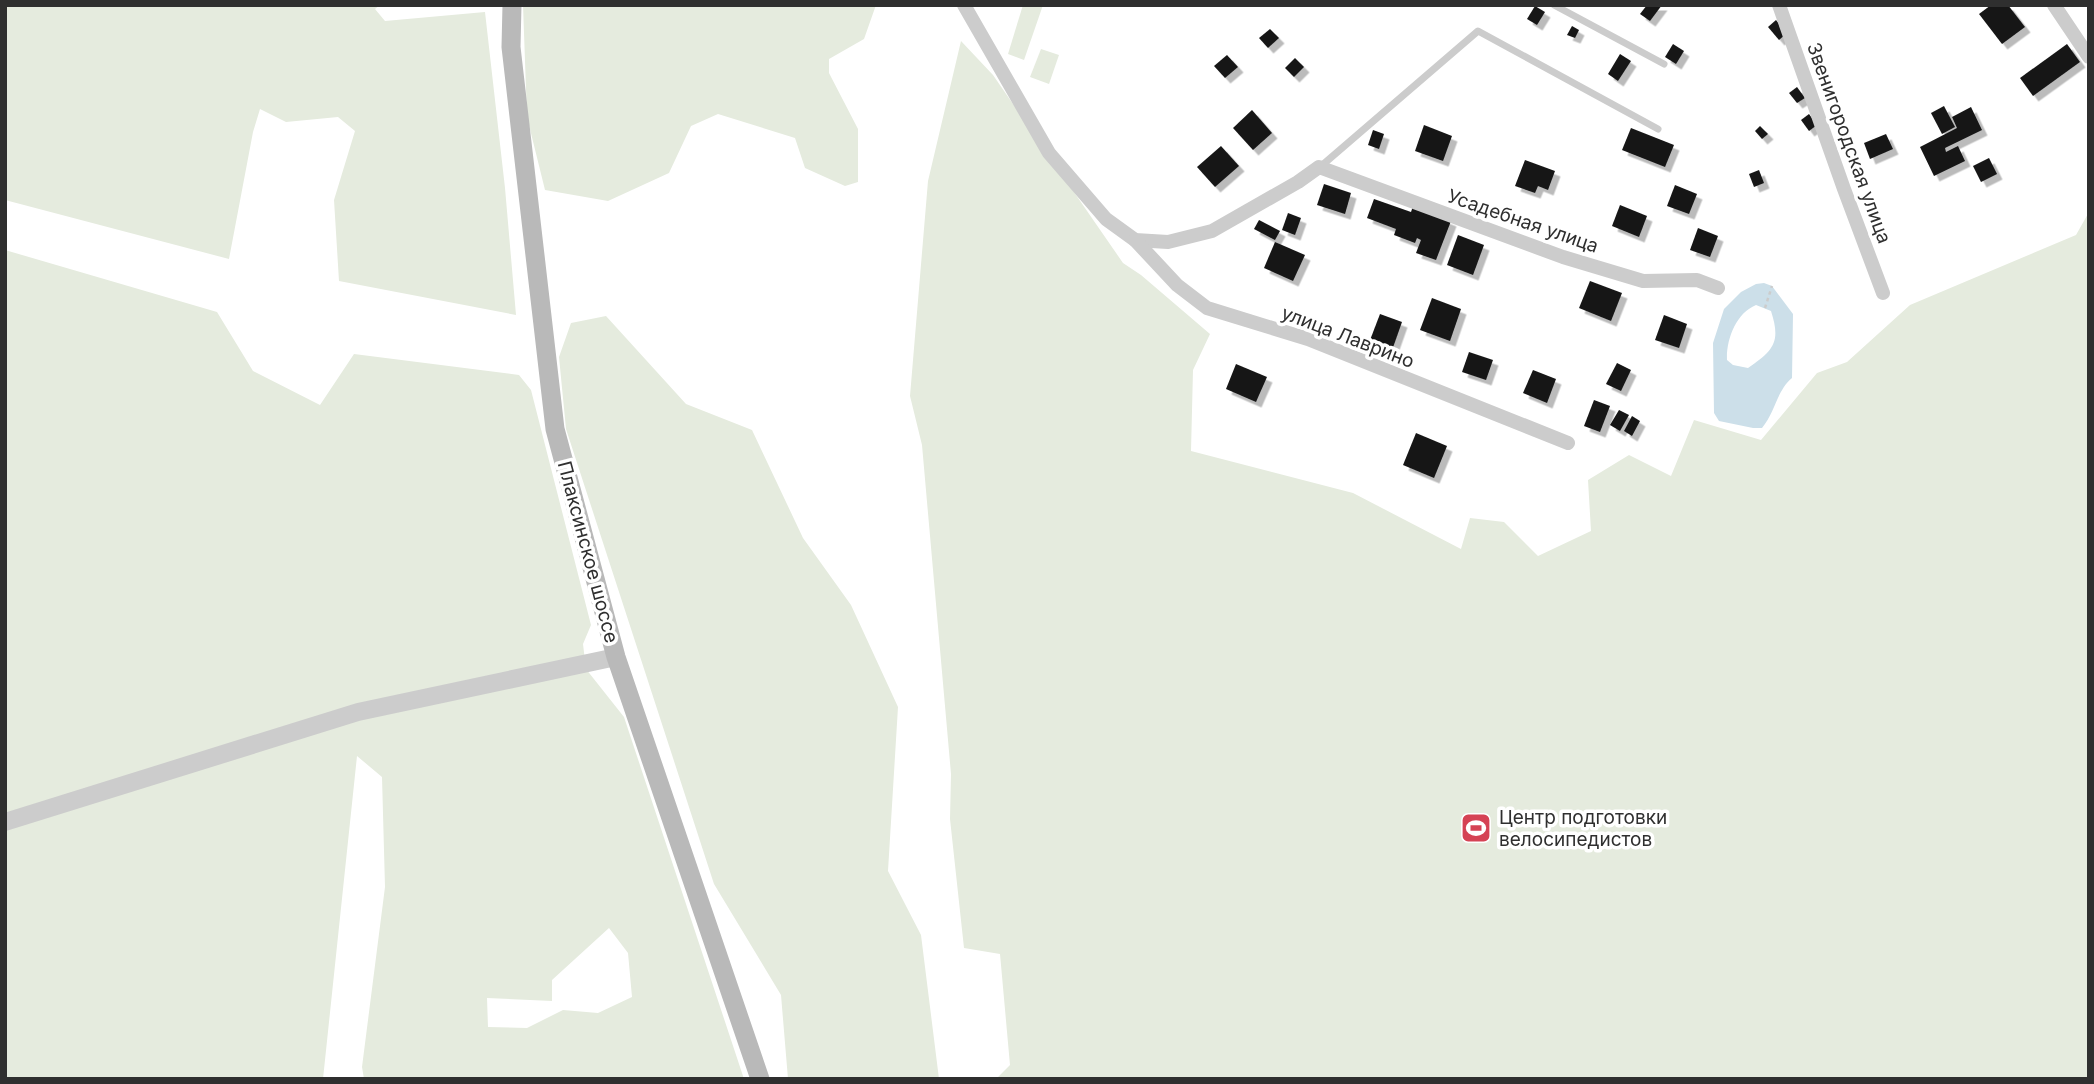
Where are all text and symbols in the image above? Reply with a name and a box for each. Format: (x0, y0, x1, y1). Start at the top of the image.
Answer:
street label: Звенигородская улица (1802, 39, 1896, 247)
street label: Усадебная улица (1444, 184, 1602, 258)
street label: улица Лаврино (1278, 301, 1418, 373)
street label: Плаксинское шоссе (553, 459, 623, 645)
place label: Центр подготовки велосипедистов (1499, 806, 1667, 851)
sports icon: Центр подготовки велосипедистов (1459, 811, 1493, 845)

